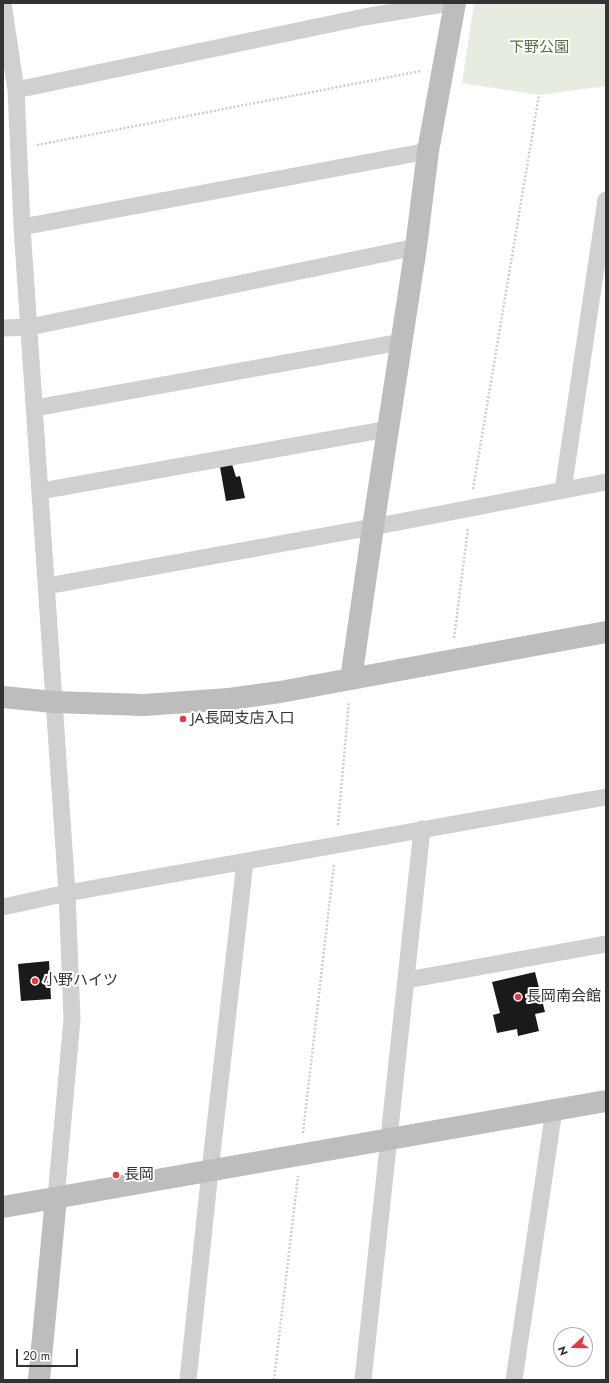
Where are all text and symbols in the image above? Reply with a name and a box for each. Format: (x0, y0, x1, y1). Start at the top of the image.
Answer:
park label: 下野公園 (509, 39, 569, 57)
place label: JA長岡支店入口 (191, 710, 294, 728)
marker: JA長岡支店入口 (178, 714, 188, 724)
place label: 小野ハイツ (43, 972, 118, 990)
marker: 小野ハイツ (30, 976, 40, 986)
place label: 長岡南会館 (526, 988, 601, 1006)
marker: 長岡南会館 (513, 992, 523, 1002)
place label: 長岡 (124, 1166, 154, 1184)
marker: 長岡 (111, 1170, 121, 1180)
north arrow (553, 1327, 593, 1367)
scale bar (18, 1341, 80, 1367)
text: N (554, 1344, 572, 1358)
text: 20 m (23, 1347, 50, 1365)

